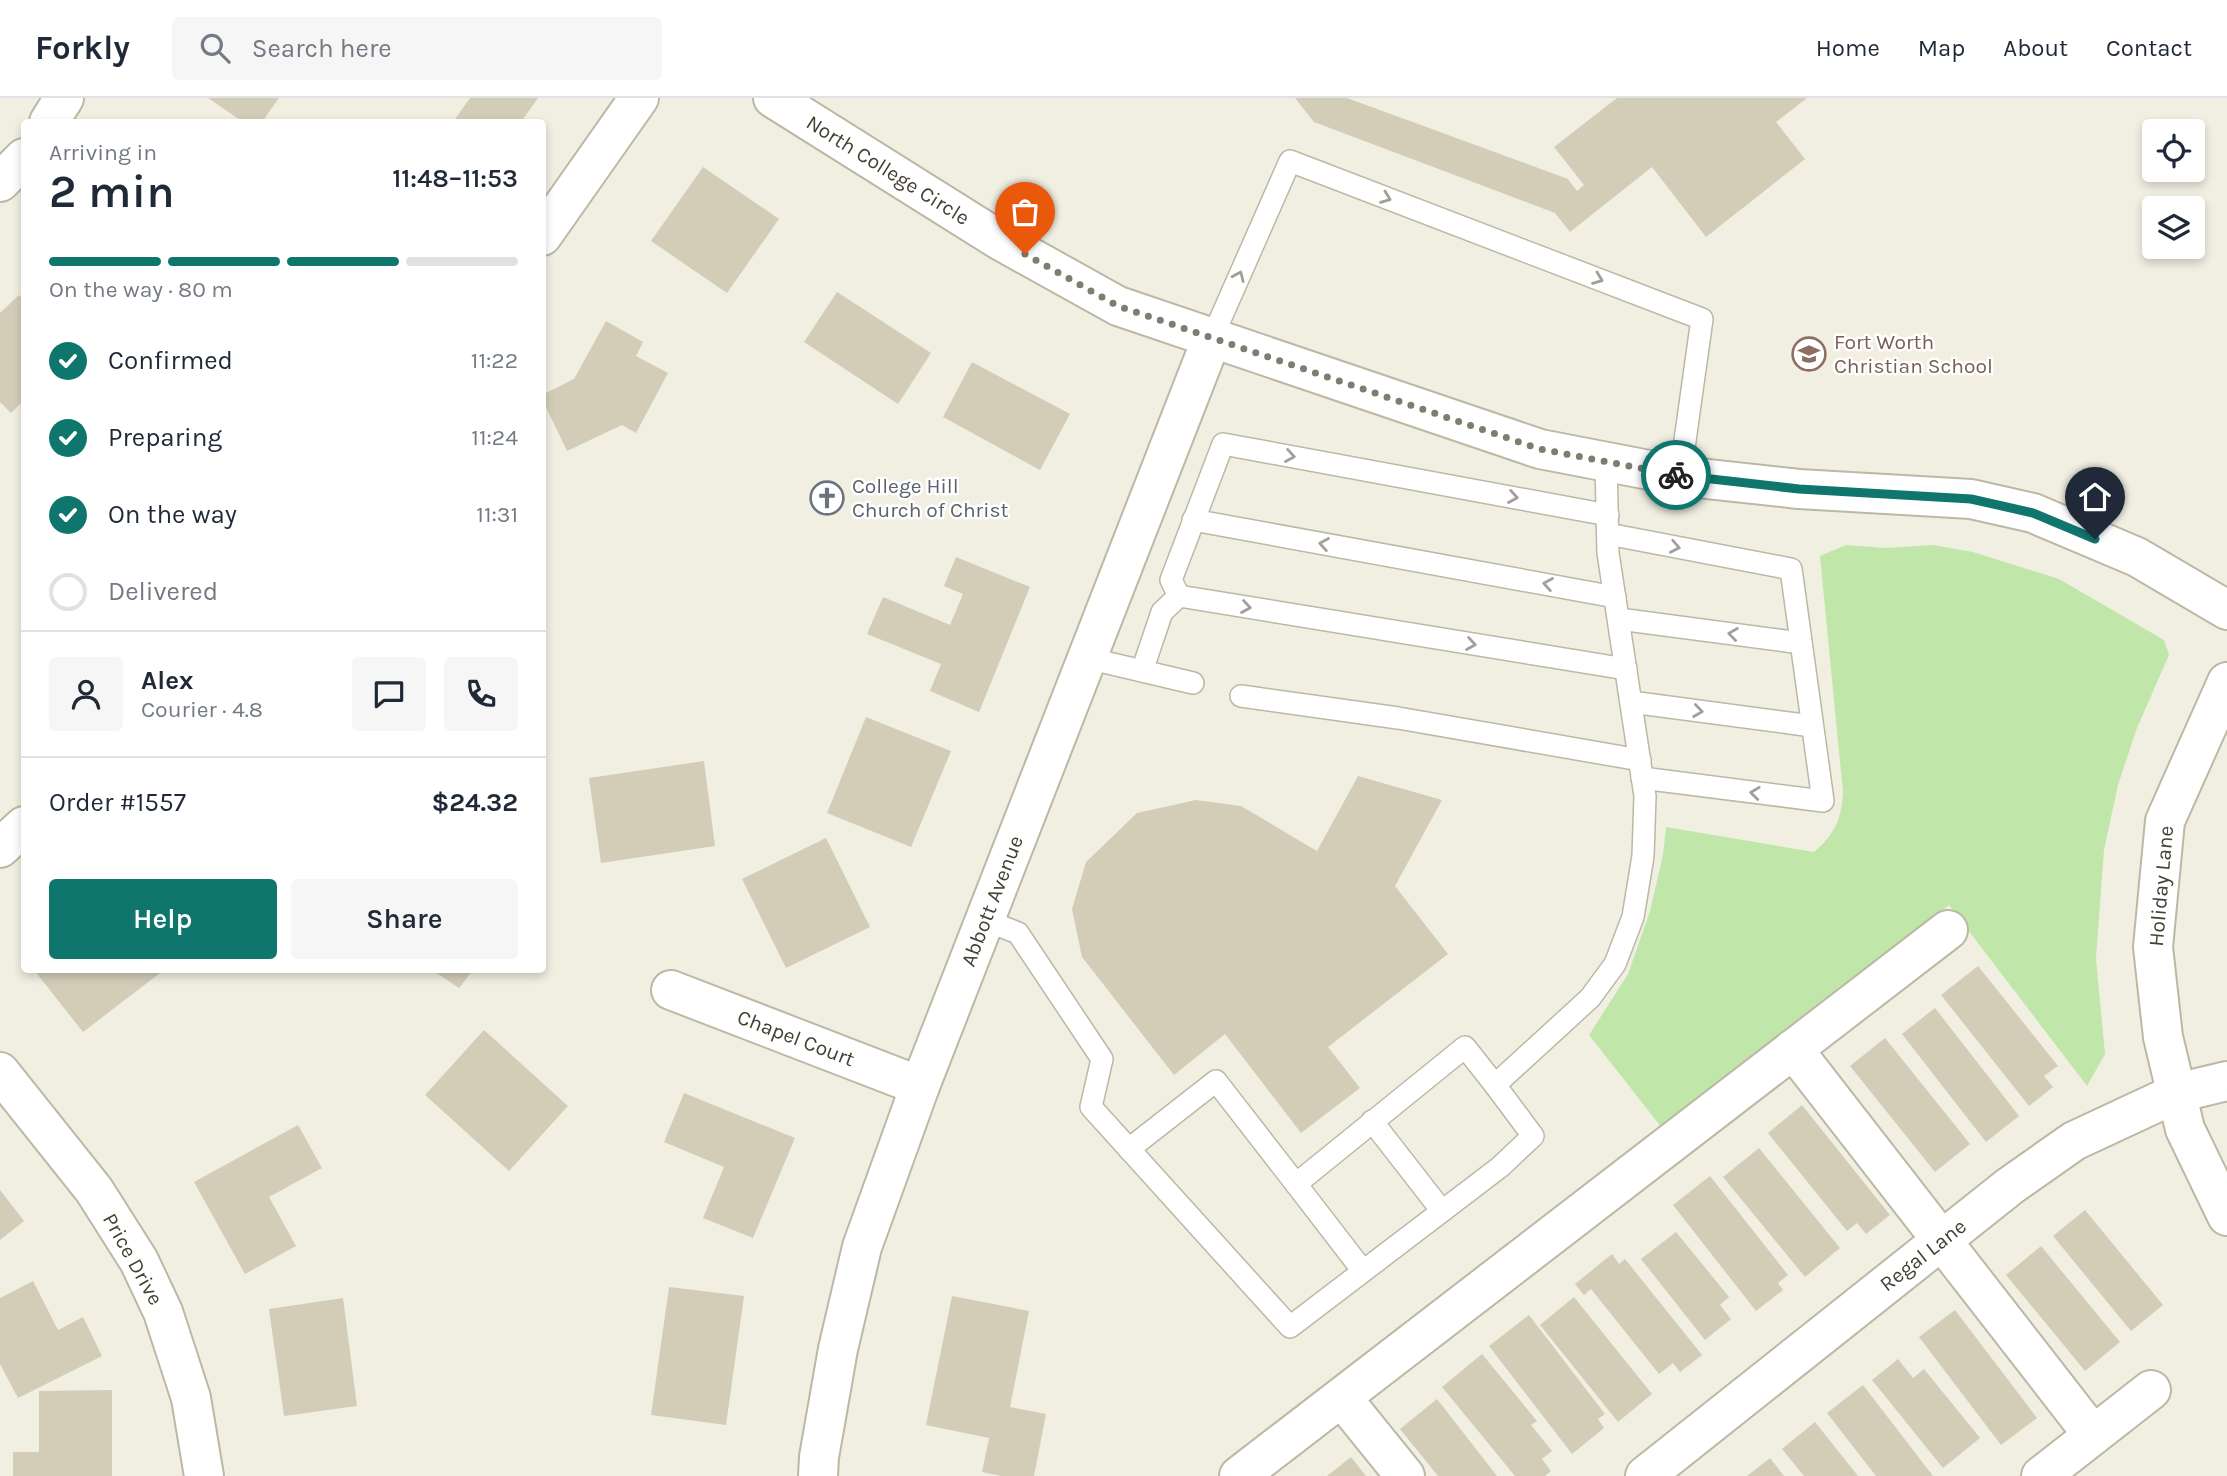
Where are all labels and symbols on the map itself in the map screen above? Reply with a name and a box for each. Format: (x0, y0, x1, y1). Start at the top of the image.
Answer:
street label: North College Circle (802, 110, 974, 230)
pin (995, 182, 1055, 254)
one-way arrow (1379, 189, 1391, 203)
one-way arrow (1231, 270, 1245, 283)
one-way arrow (1592, 271, 1604, 285)
place label: Fort Worth Christian School (1834, 330, 1993, 378)
school or university icon: Fort Worth Christian School (1790, 335, 1828, 373)
courier (1641, 440, 1711, 510)
one-way arrow (1284, 448, 1296, 463)
pin (2065, 467, 2125, 539)
place label: College Hill Church of Christ (852, 474, 1008, 522)
church icon: College Hill Church of Christ (808, 479, 846, 517)
one-way arrow (1507, 489, 1519, 504)
one-way arrow (1318, 537, 1330, 552)
one-way arrow (1669, 539, 1681, 554)
one-way arrow (1542, 578, 1554, 593)
one-way arrow (1240, 599, 1252, 614)
one-way arrow (1727, 627, 1739, 642)
one-way arrow (1465, 636, 1477, 651)
one-way arrow (1693, 704, 1704, 719)
one-way arrow (1749, 785, 1761, 800)
street label: Holiday Lane (2144, 825, 2178, 947)
street label: Abbott Avenue (956, 832, 1028, 970)
street label: Chapel Court (734, 1005, 858, 1071)
street label: Price Drive (98, 1209, 168, 1309)
street label: Regal Lane (1875, 1214, 1971, 1296)

